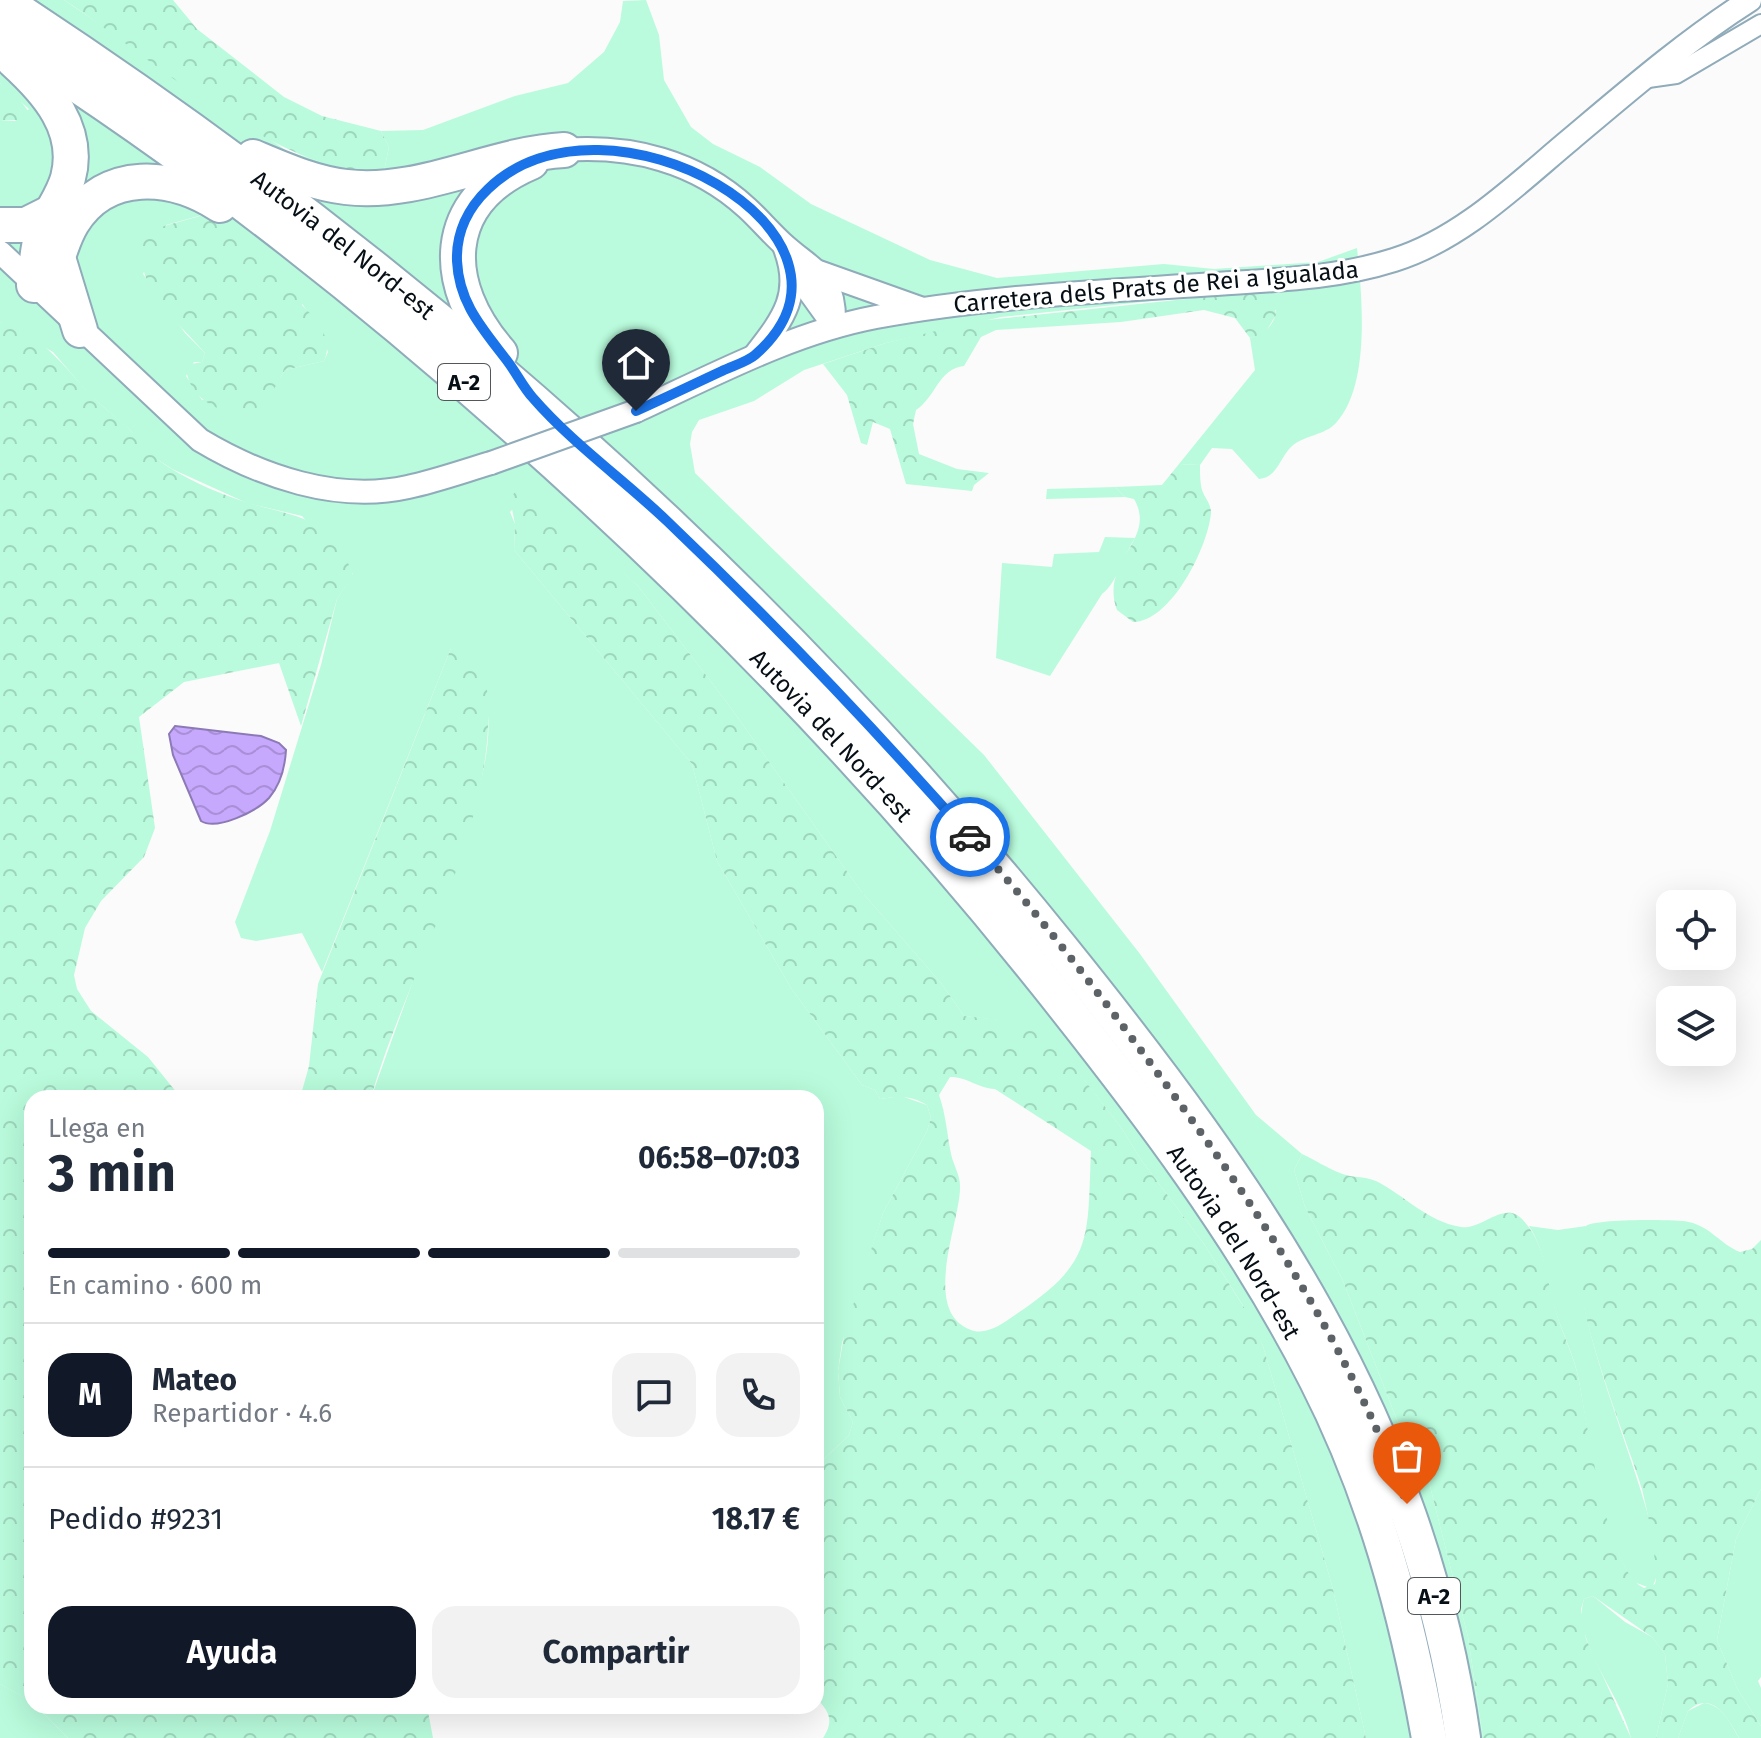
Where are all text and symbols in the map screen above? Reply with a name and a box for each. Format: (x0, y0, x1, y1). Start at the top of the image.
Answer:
street label: Autovia del Nord-est (246, 165, 440, 326)
street label: Carretera dels Prats de Rei a Igualada (952, 255, 1360, 319)
pin (602, 329, 670, 411)
icon: home (614, 341, 658, 385)
road number: A-2 (438, 364, 490, 400)
street label: Autovia del Nord-est (744, 644, 918, 828)
courier (930, 797, 1010, 877)
icon: car (948, 815, 992, 859)
map controls (1656, 890, 1736, 1066)
button: locate (1656, 890, 1736, 970)
button: layers (1656, 986, 1736, 1066)
text: Llega en (48, 1113, 146, 1144)
text: 06:58–07:03 (638, 1140, 800, 1176)
street label: Autovia del Nord-est (1161, 1140, 1306, 1344)
text: 3 min (48, 1142, 176, 1205)
text: En camino · 600 m (48, 1270, 262, 1301)
button: chat (612, 1353, 696, 1437)
button: phone (716, 1353, 800, 1437)
text: Mateo (152, 1362, 237, 1398)
text: M (78, 1377, 102, 1413)
text: Repartidor · 4.6 (152, 1398, 332, 1429)
pin (1373, 1422, 1441, 1504)
icon: bag (1385, 1434, 1429, 1478)
text: Pedido #9231 (48, 1501, 223, 1537)
text: 18.17 € (712, 1501, 800, 1537)
road number: A-2 (1408, 1578, 1460, 1614)
button: Ayuda (48, 1606, 416, 1698)
button: Compartir (432, 1606, 800, 1698)

